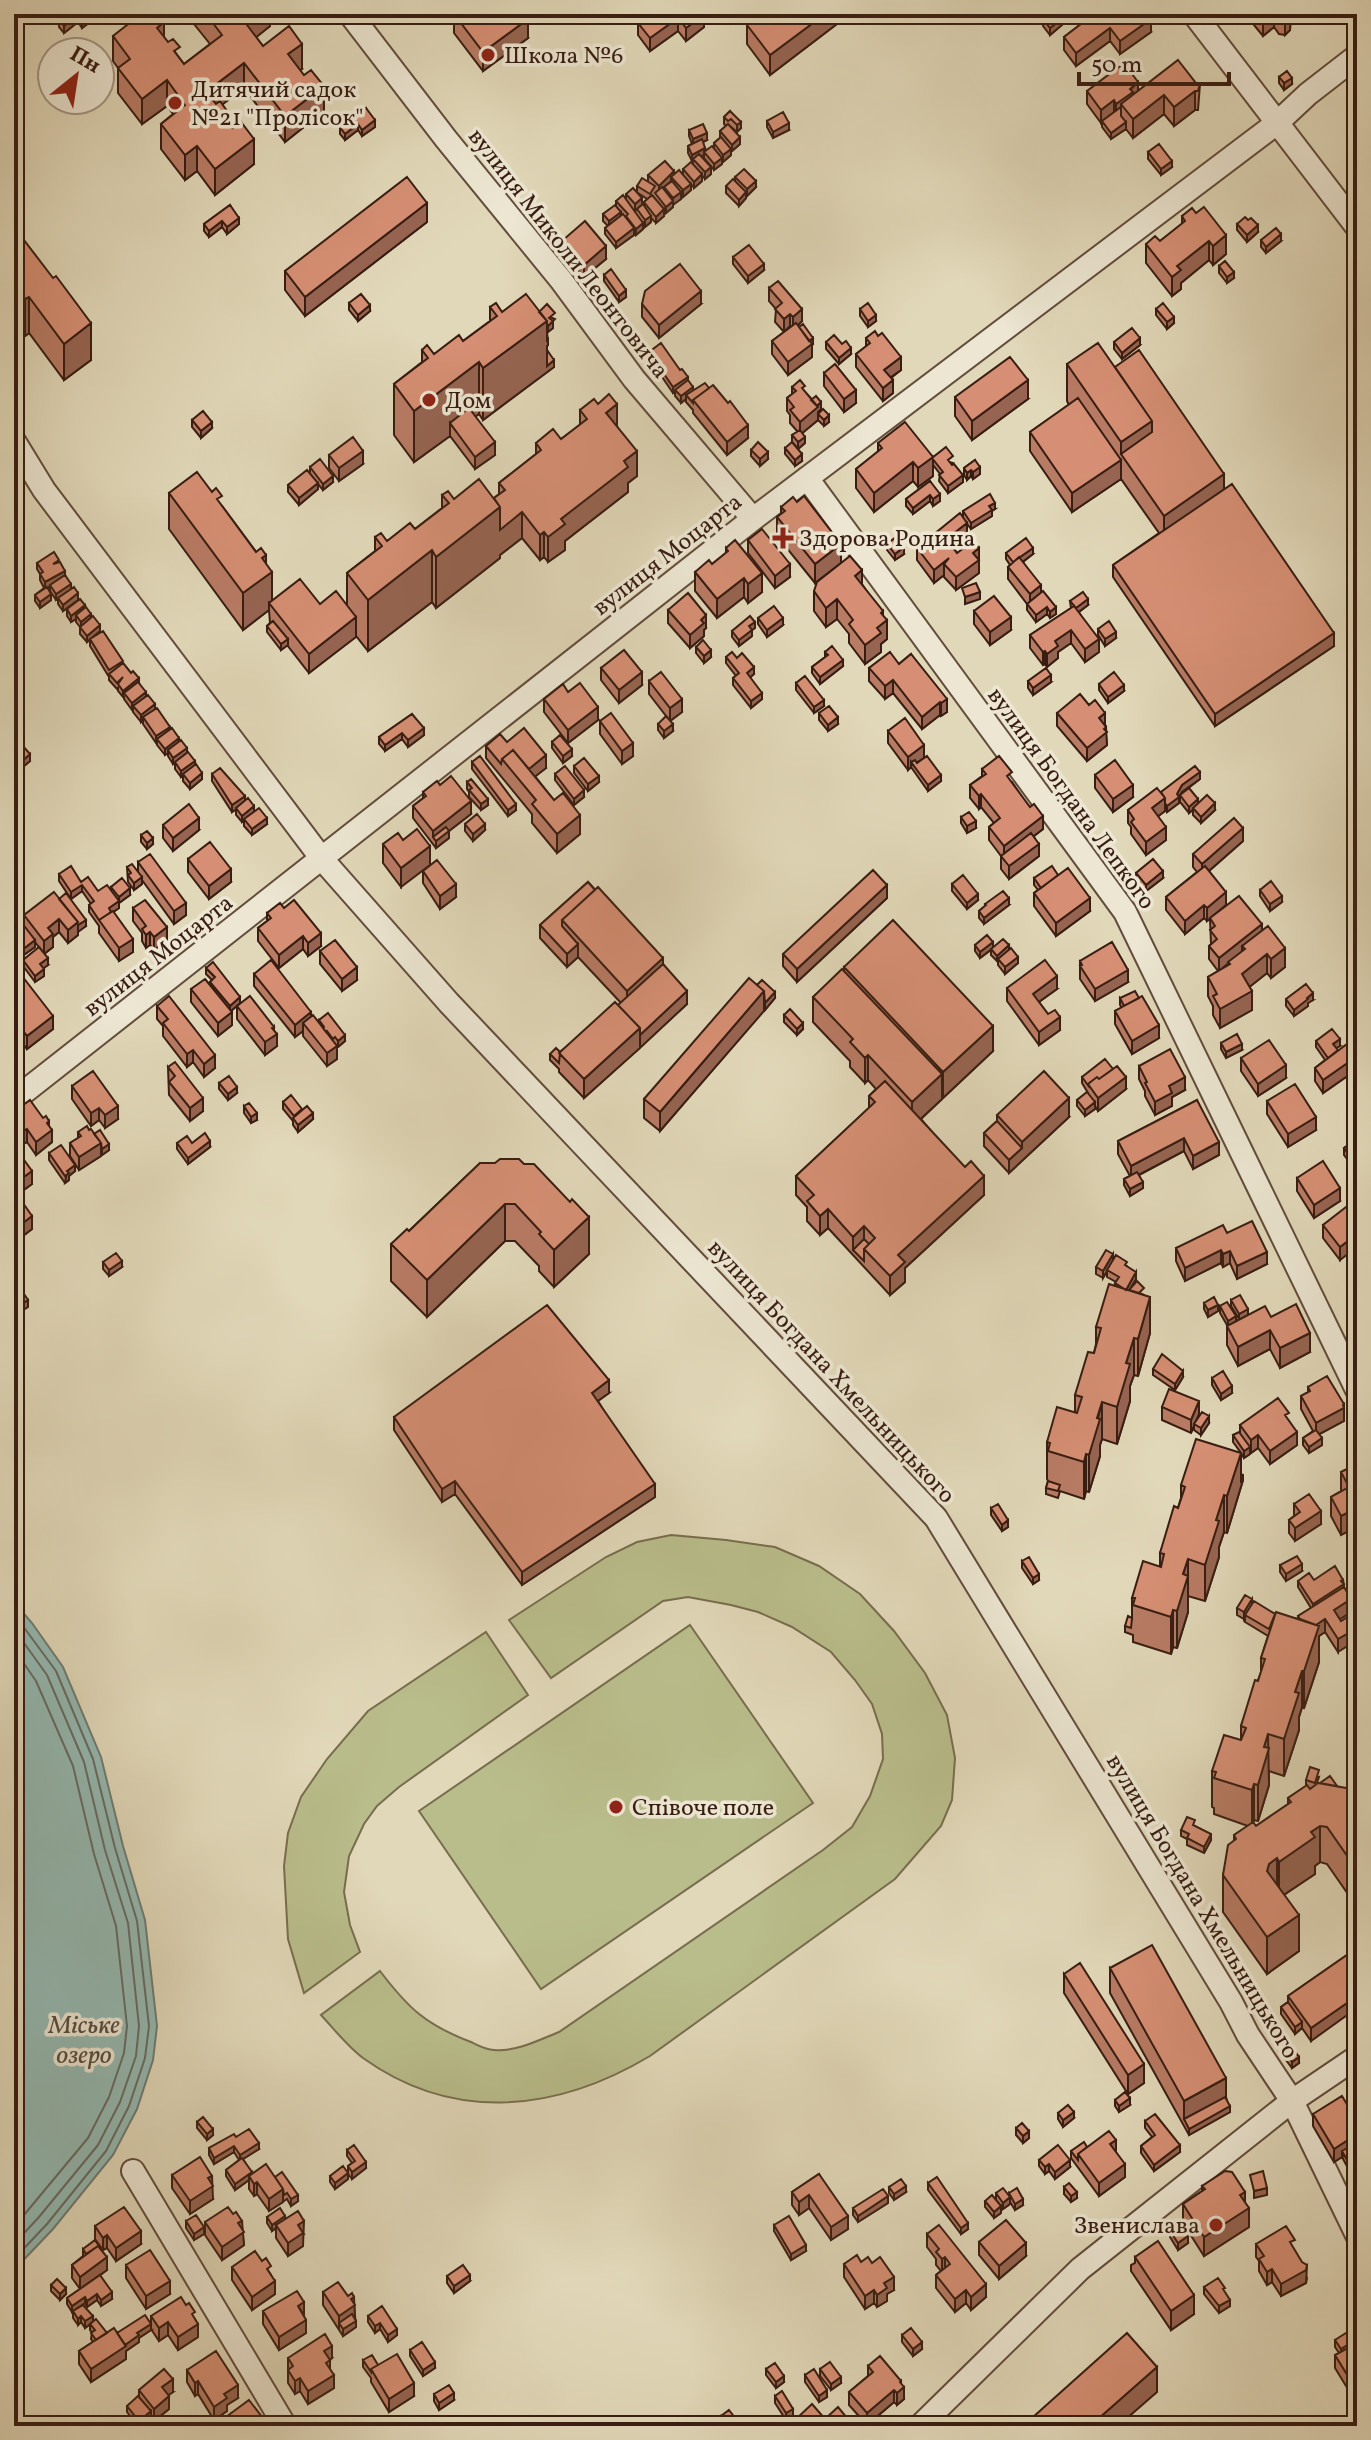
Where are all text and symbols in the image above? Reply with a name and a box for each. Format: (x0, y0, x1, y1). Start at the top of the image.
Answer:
north arrow (36, 36, 116, 116)
scale bar (1079, 36, 1229, 86)
text: Пн (63, 40, 106, 82)
place label: Школа №6 (504, 40, 623, 74)
marker: Школа №6 (479, 46, 497, 64)
text: 50 m (1091, 49, 1143, 83)
place label: Дитячий садок №21 "Пролісок" (191, 74, 363, 136)
marker: Дитячий садок №21 "Пролісок" (166, 94, 184, 112)
street label: вулиця Миколи Леонтовича (459, 122, 676, 387)
place label: Дом (445, 385, 491, 419)
marker: Дом (420, 391, 438, 409)
street label: вулиця Моцарта (586, 486, 750, 625)
place label: Здорова Родина (799, 523, 975, 557)
marker: Здорова Родина (774, 529, 792, 547)
street label: вулиця Богдана Лепкого (978, 681, 1163, 917)
street label: вулиця Моцарта (77, 887, 241, 1026)
street label: вулиця Богдана Хмельницького (699, 1233, 962, 1512)
street label: вулиця Богдана Хмельницького (1097, 1748, 1306, 2066)
place label: Співоче поле (632, 1792, 774, 1826)
marker: Співоче поле (607, 1798, 625, 1816)
water label: Міське озеро (47, 2008, 120, 2074)
place label: Звенислава (1074, 2210, 1200, 2244)
marker: Звенислава (1207, 2216, 1225, 2234)

